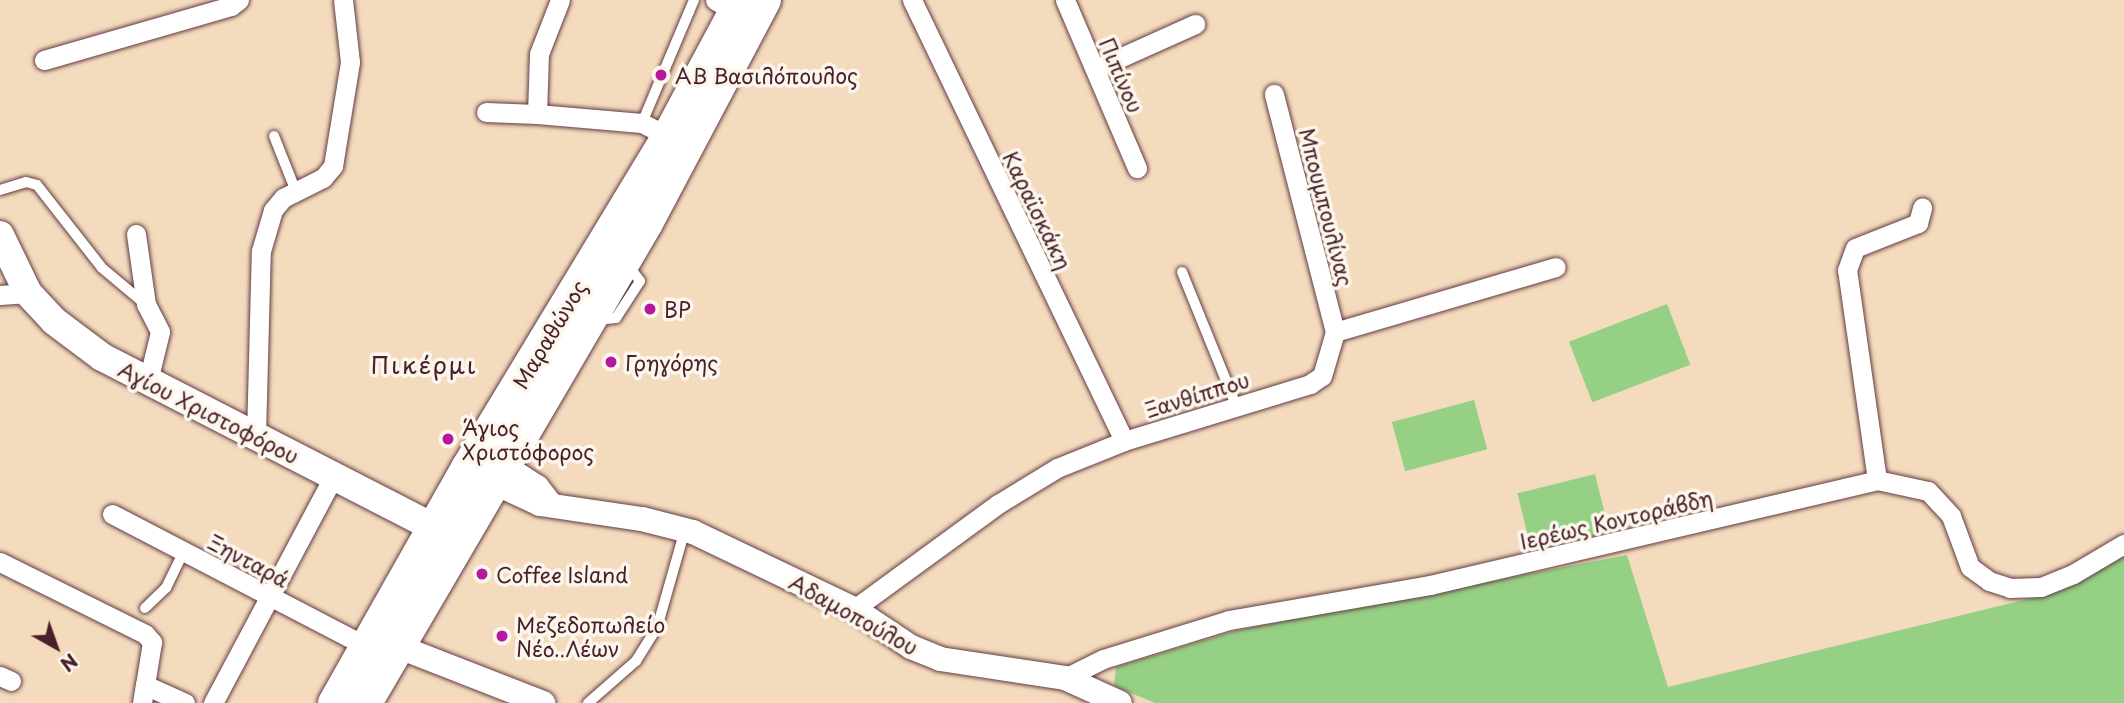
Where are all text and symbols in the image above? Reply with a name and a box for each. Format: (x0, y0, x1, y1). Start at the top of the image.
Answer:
street label: Πιπίνου (1095, 34, 1149, 116)
place label: ΑΒ Βασιλόπουλος (675, 62, 857, 88)
marker: ΑΒ Βασιλόπουλος (653, 67, 669, 83)
street label: Μπουμπουλίνας (1295, 125, 1359, 289)
street label: Καραϊσκάκη (999, 147, 1077, 273)
street label: Μαραθώνος (507, 275, 591, 393)
place label: BP (664, 296, 691, 322)
marker: BP (642, 301, 658, 317)
place label: Γρηγόρης (625, 349, 718, 375)
district label: Πικέρμι (372, 351, 476, 379)
marker: Γρηγόρης (603, 354, 619, 370)
street label: Αγίου Χριστοφόρου (115, 356, 303, 468)
street label: Ξανθίππου (1142, 366, 1252, 422)
place label: Άγιος Χριστόφορος (462, 414, 594, 464)
marker: Άγιος Χριστόφορος (440, 431, 456, 447)
street label: Ιερέως Κοντοράβδη (1517, 485, 1715, 553)
street label: Ξηνταρά (204, 528, 294, 592)
place label: Coffee Island (496, 561, 629, 587)
marker: Coffee Island (474, 566, 490, 582)
street label: Αδαμοπούλου (785, 568, 923, 660)
place label: Μεζεδοπωλείο Νέο..Λέων (516, 611, 665, 661)
north arrow (21, 612, 91, 682)
marker: Μεζεδοπωλείο Νέο..Λέων (494, 628, 510, 644)
text: N (55, 648, 84, 679)

